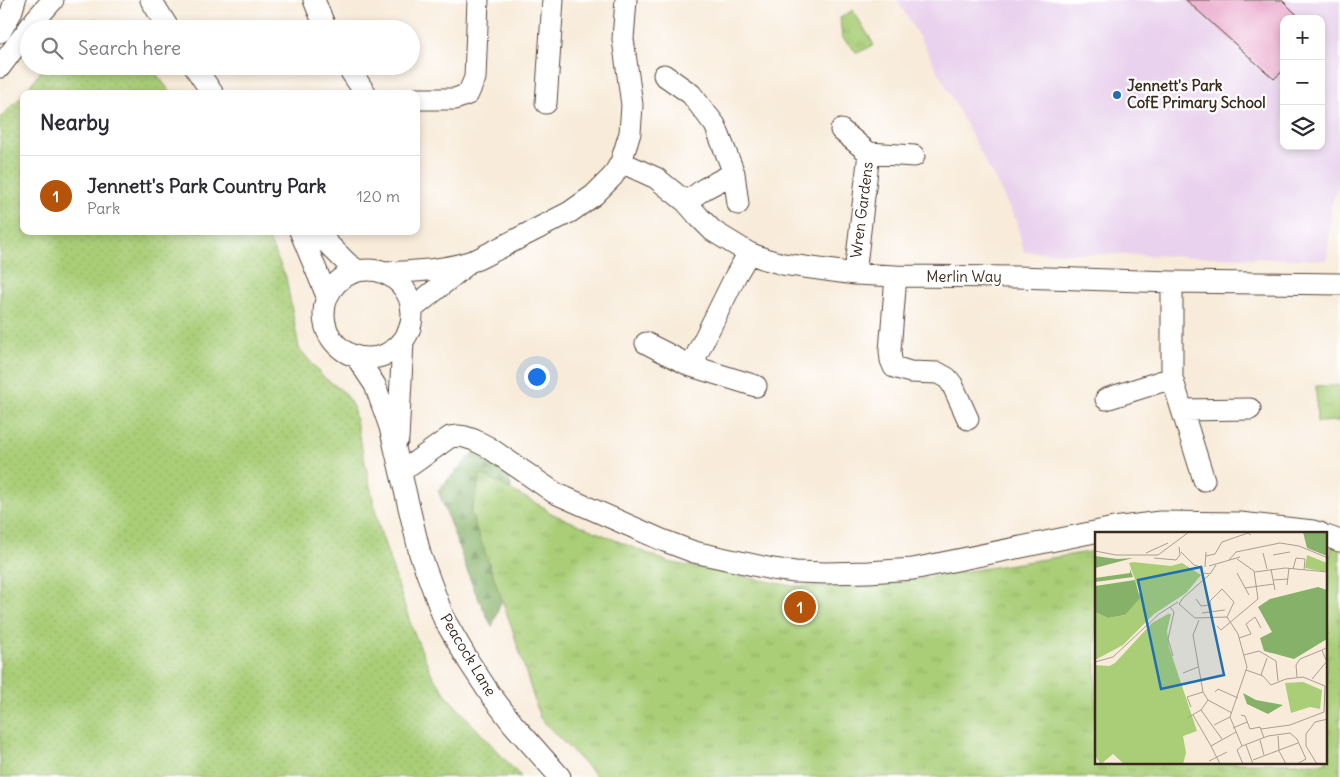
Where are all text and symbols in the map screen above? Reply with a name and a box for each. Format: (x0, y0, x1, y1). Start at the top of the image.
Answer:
map controls (1280, 15, 1325, 150)
button: + (1280, 15, 1325, 60)
search box (20, 20, 420, 75)
icon: search (38, 34, 66, 62)
text: Search here (78, 36, 181, 60)
button: − (1280, 60, 1325, 105)
place label: Jennett's Park CofE Primary School (1127, 76, 1266, 113)
marker: Jennett's Park CofE Primary School (1111, 89, 1123, 101)
button: layers (1280, 105, 1325, 150)
text: Nearby (40, 109, 110, 136)
street label: Wren Gardens (846, 160, 877, 259)
text: Jennett's Park Country Park (87, 174, 326, 198)
text: 1 (53, 186, 59, 206)
text: 120 m (357, 186, 400, 206)
text: Park (87, 198, 120, 218)
street label: Merlin Way (926, 267, 1002, 286)
your location (524, 364, 550, 390)
inset map (1095, 532, 1328, 764)
pin: 1 (784, 588, 816, 626)
street label: Peacock Lane (436, 610, 501, 700)

